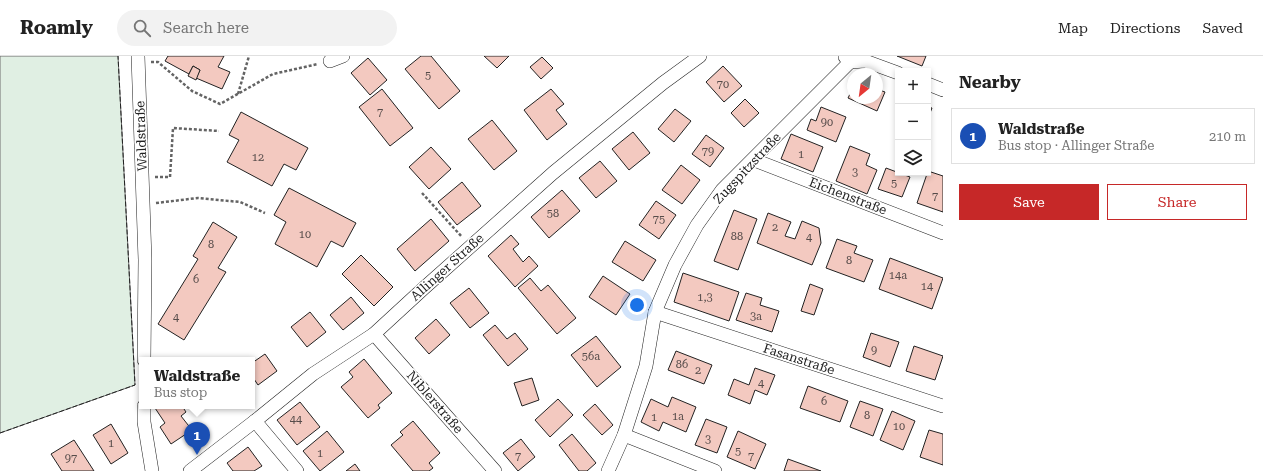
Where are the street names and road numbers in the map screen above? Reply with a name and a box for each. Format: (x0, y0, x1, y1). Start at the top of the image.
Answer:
street label: Waldstraße (132, 100, 150, 172)
street label: Zugspitzstraße (710, 129, 784, 207)
street label: Eichenstraße (807, 174, 889, 218)
street label: Allinger Straße (407, 230, 487, 304)
street label: Fasanstraße (761, 340, 837, 378)
street label: Niblerstraße (404, 368, 466, 436)

